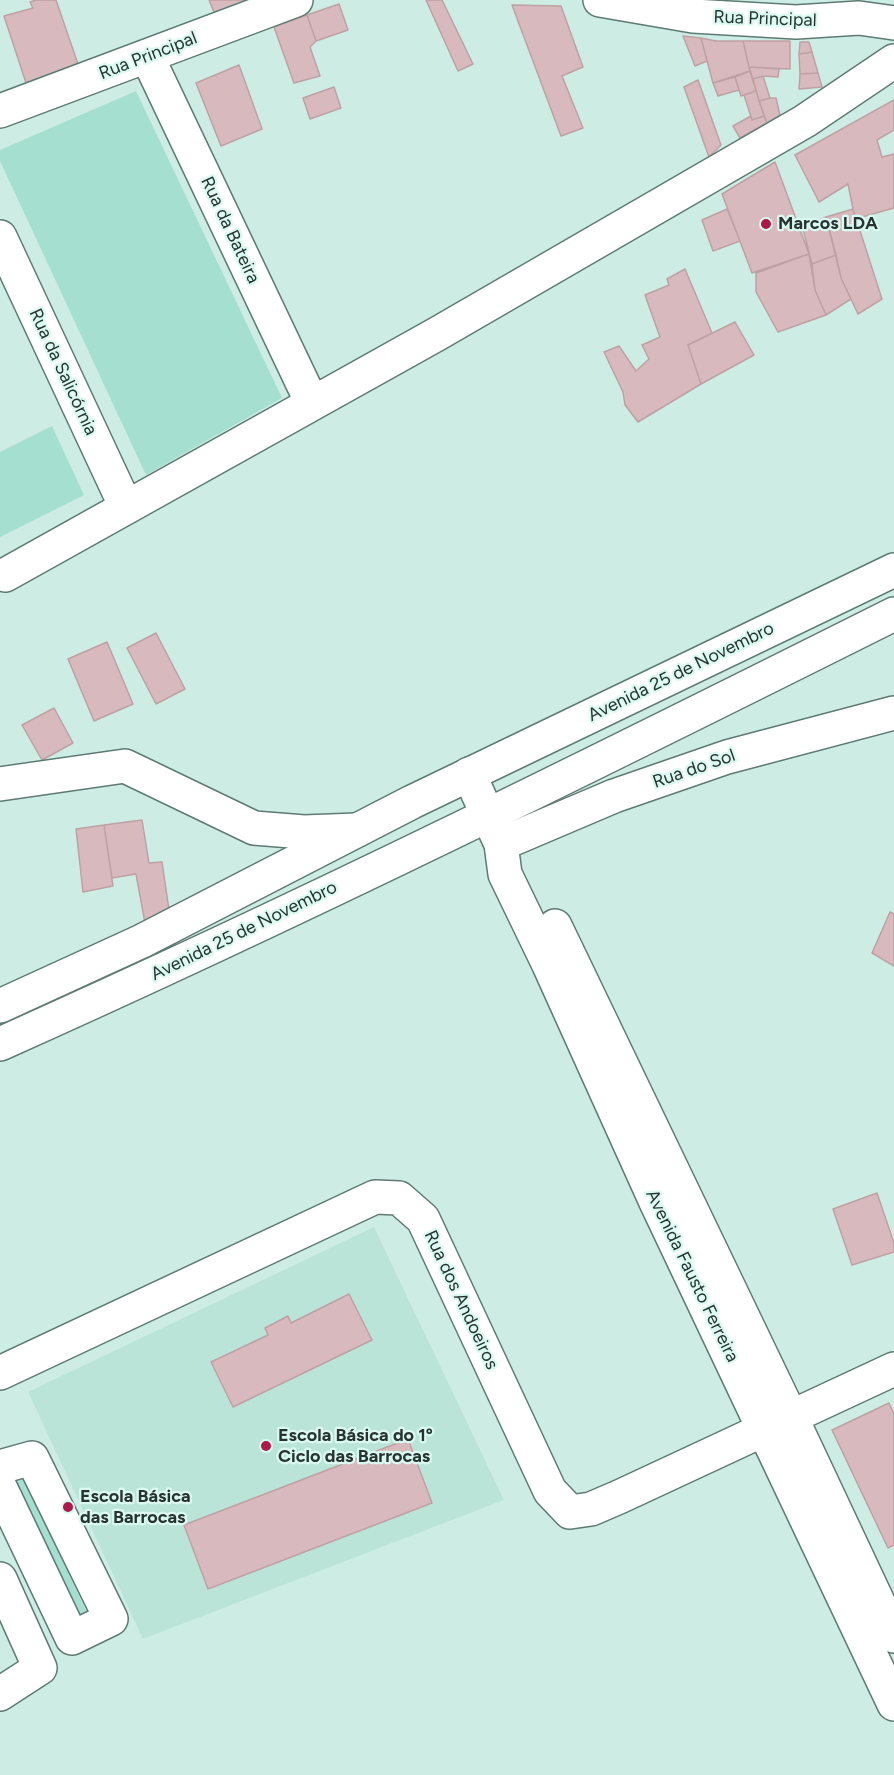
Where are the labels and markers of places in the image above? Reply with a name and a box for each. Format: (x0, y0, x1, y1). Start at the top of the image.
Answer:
place label: Marcos LDA (778, 213, 878, 235)
marker: Marcos LDA (759, 217, 773, 231)
place label: Escola Básica do 1º Ciclo das Barrocas (278, 1425, 432, 1468)
marker: Escola Básica do 1º Ciclo das Barrocas (259, 1439, 273, 1453)
place label: Escola Básica das Barrocas (80, 1486, 191, 1528)
marker: Escola Básica das Barrocas (61, 1500, 75, 1514)

